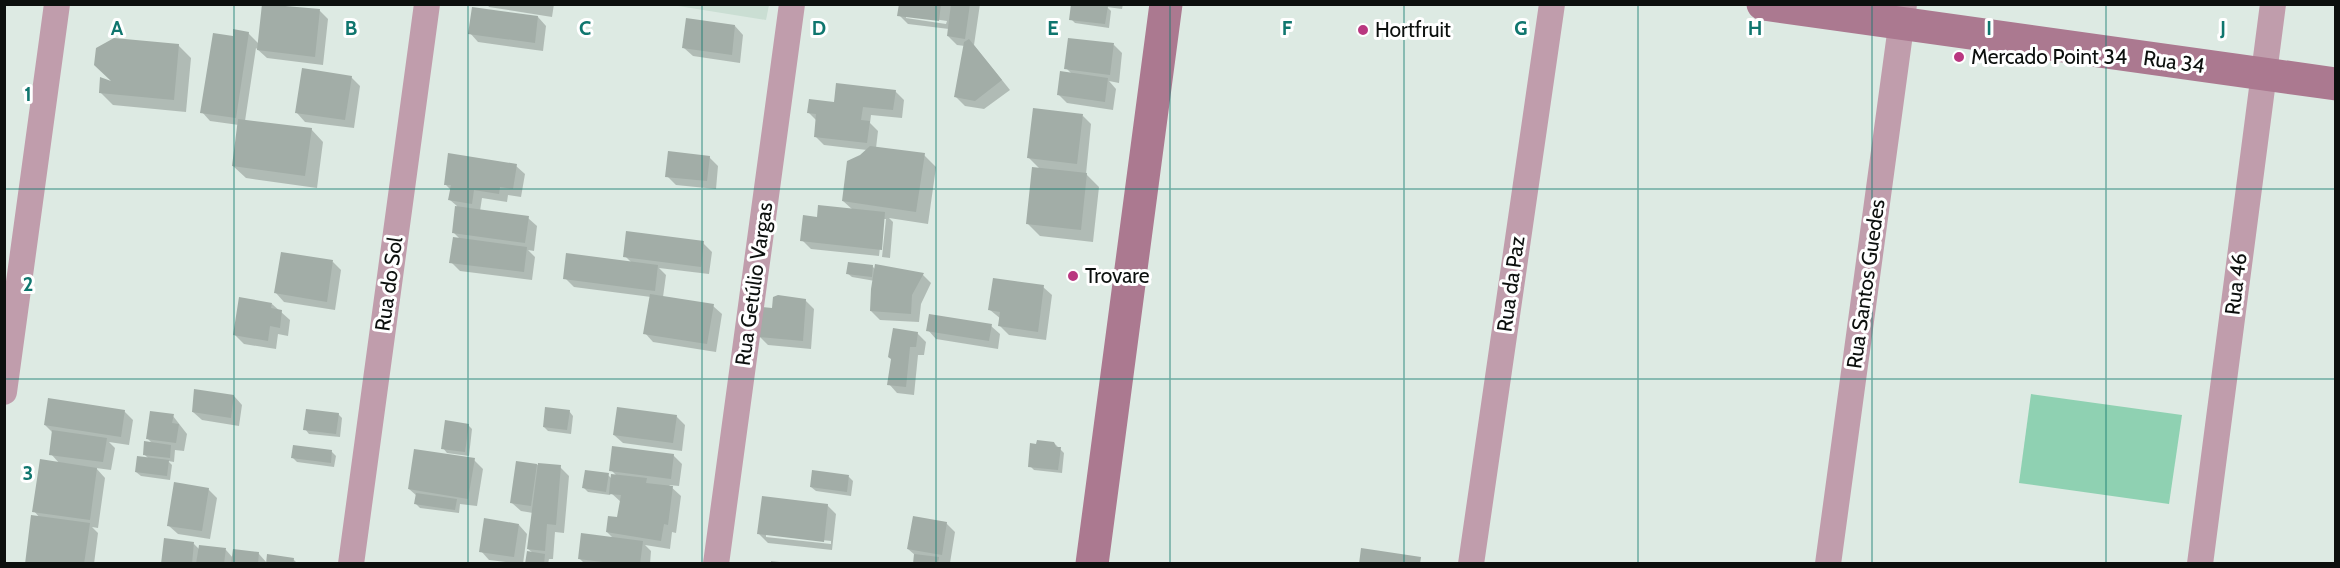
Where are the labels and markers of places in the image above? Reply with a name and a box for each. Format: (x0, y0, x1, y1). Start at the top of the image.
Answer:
place label: Hortfruit (1375, 17, 1451, 42)
marker: Hortfruit (1356, 23, 1370, 37)
place label: Mercado Point 34 (1971, 44, 2127, 69)
marker: Mercado Point 34 (1952, 50, 1966, 64)
place label: Trovare (1085, 263, 1150, 288)
marker: Trovare (1066, 269, 1080, 283)

